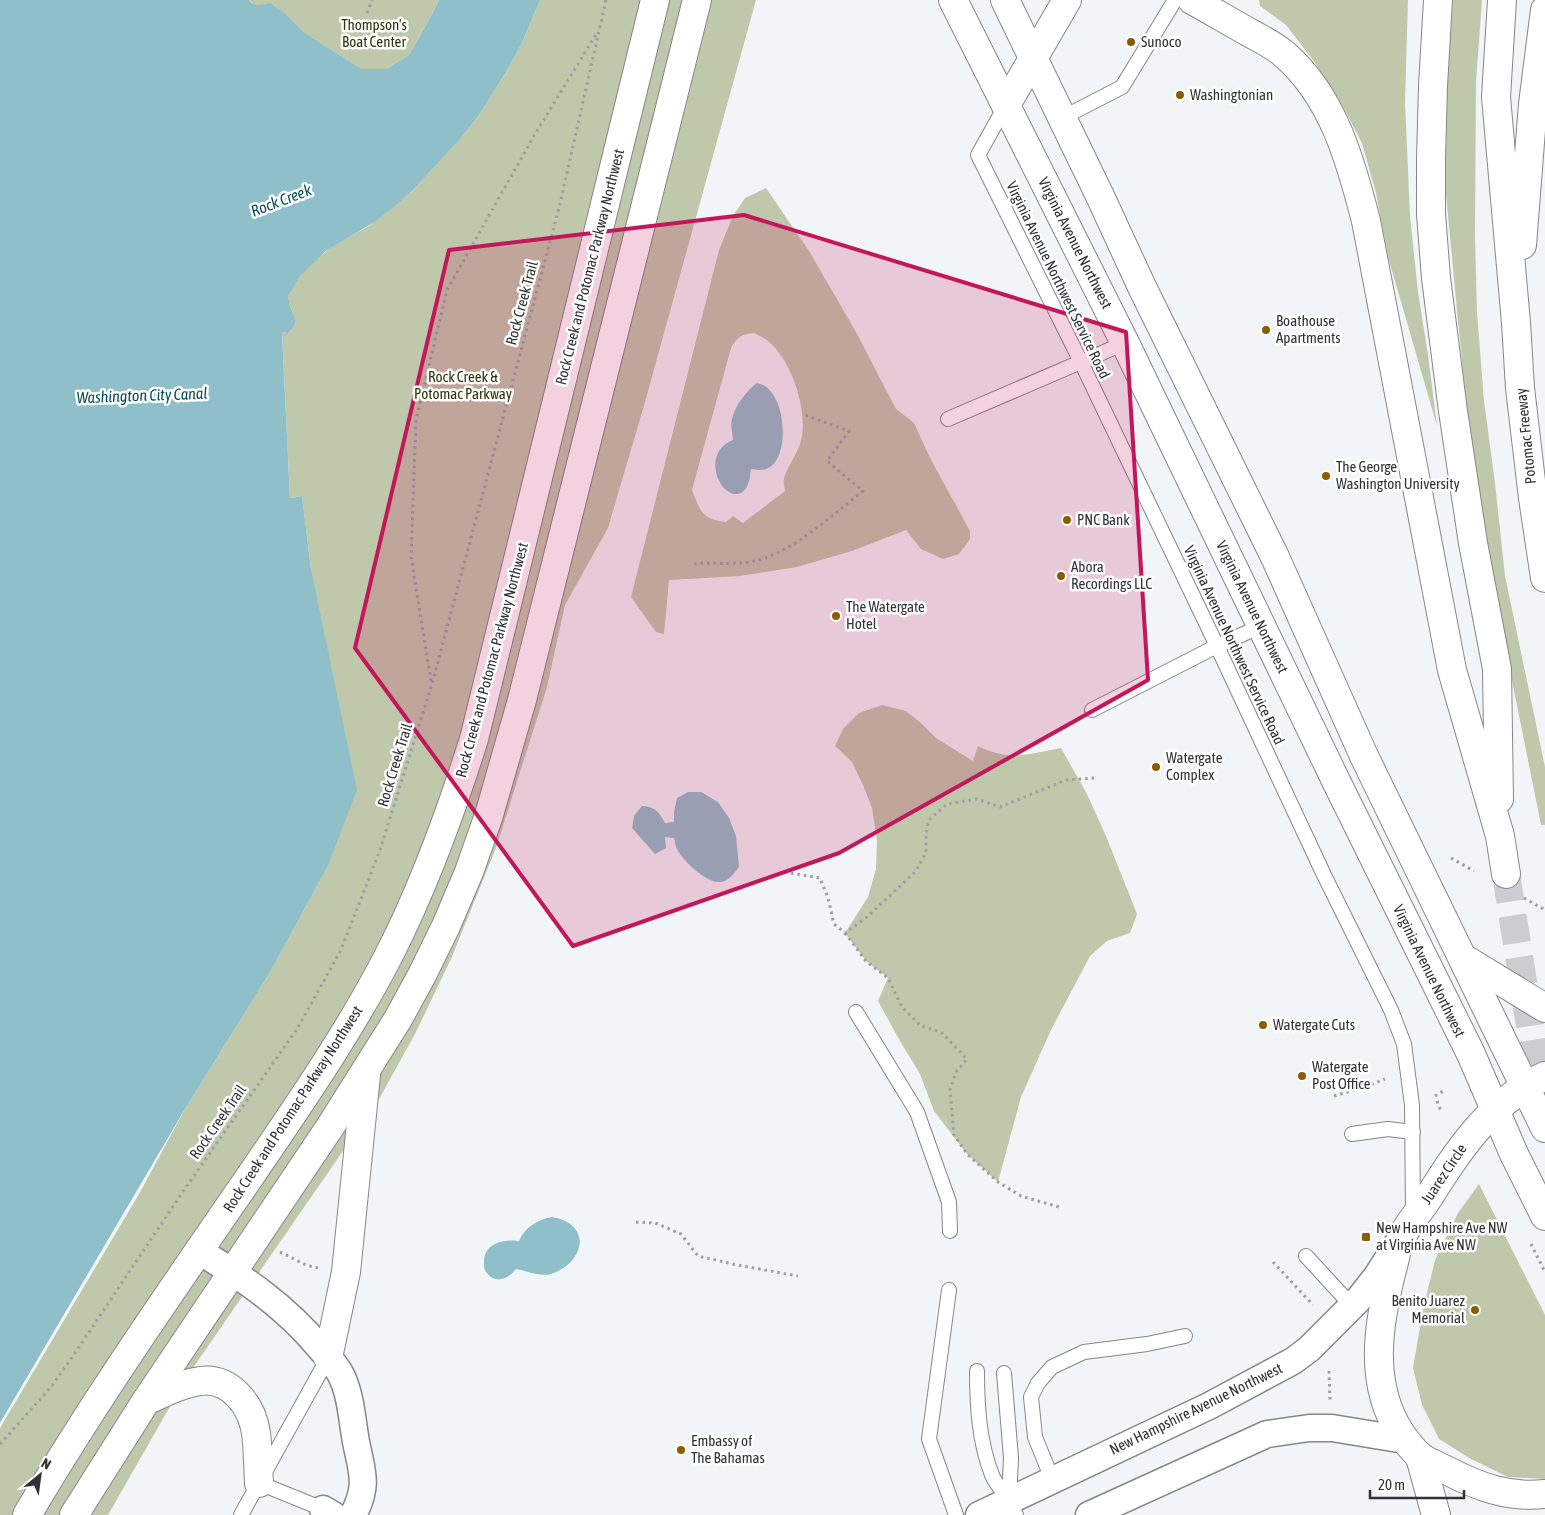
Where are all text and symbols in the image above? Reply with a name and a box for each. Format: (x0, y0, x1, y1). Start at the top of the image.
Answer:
park label: Thompson's Boat Center (341, 16, 407, 50)
place label: Sunoco (1141, 33, 1181, 50)
marker: Sunoco (1125, 36, 1137, 48)
place label: Washingtonian (1190, 86, 1273, 103)
marker: Washingtonian (1174, 89, 1186, 101)
street label: Rock Creek and Potomac Parkway Northwest (552, 147, 627, 387)
street label: Virginia Avenue Northwest (1035, 174, 1116, 311)
street label: Virginia Avenue Northwest Service Road (1003, 178, 1114, 381)
water label: Rock Creek (248, 180, 315, 220)
street label: Rock Creek Trail (502, 259, 541, 347)
place label: Boathouse Apartments (1276, 312, 1341, 346)
marker: Boathouse Apartments (1260, 324, 1272, 336)
park label: Rock Creek & Potomac Parkway (414, 368, 512, 402)
water label: Washington City Canal (76, 384, 208, 407)
street label: Potomac Freeway (1512, 387, 1539, 485)
place label: The George Washington University (1336, 458, 1460, 492)
marker: The George Washington University (1320, 470, 1332, 482)
place label: PNC Bank (1077, 511, 1130, 528)
marker: PNC Bank (1061, 514, 1073, 526)
street label: Virginia Avenue Northwest (1213, 538, 1292, 676)
street label: Rock Creek and Potomac Parkway Northwest (452, 541, 531, 779)
street label: Virginia Avenue Northwest Service Road (1181, 543, 1288, 747)
place label: Abora Recordings LLC (1071, 558, 1152, 592)
marker: Abora Recordings LLC (1055, 570, 1067, 582)
place label: The Watergate Hotel (846, 598, 925, 632)
marker: The Watergate Hotel (830, 610, 842, 622)
street label: Rock Creek Trail (374, 721, 415, 809)
place label: Watergate Complex (1166, 749, 1223, 783)
marker: Watergate Complex (1150, 761, 1162, 773)
street label: Virginia Avenue Northwest (1390, 902, 1469, 1040)
street label: Rock Creek and Potomac Parkway Northwest (219, 1002, 366, 1215)
place label: Watergate Cuts (1273, 1016, 1355, 1033)
marker: Watergate Cuts (1257, 1019, 1269, 1031)
place label: Watergate Post Office (1312, 1058, 1371, 1092)
marker: Watergate Post Office (1296, 1070, 1308, 1082)
street label: Rock Creek Trail (186, 1081, 249, 1162)
street label: Juarez Circle (1417, 1140, 1470, 1207)
place label: New Hampshire Ave NW at Virginia Ave NW (1376, 1219, 1508, 1253)
marker: New Hampshire Ave NW at Virginia Ave NW (1360, 1231, 1372, 1243)
place label: Benito Juarez Memorial (1391, 1292, 1466, 1326)
marker: Benito Juarez Memorial (1469, 1304, 1481, 1316)
street label: New Hampshire Avenue Northwest (1107, 1359, 1285, 1458)
place label: Embassy of The Bahamas (691, 1432, 765, 1466)
marker: Embassy of The Bahamas (675, 1444, 687, 1456)
north arrow (15, 1450, 65, 1500)
text: N (39, 1455, 54, 1473)
scale bar (1370, 1468, 1464, 1500)
text: 20 m (1378, 1476, 1405, 1493)

